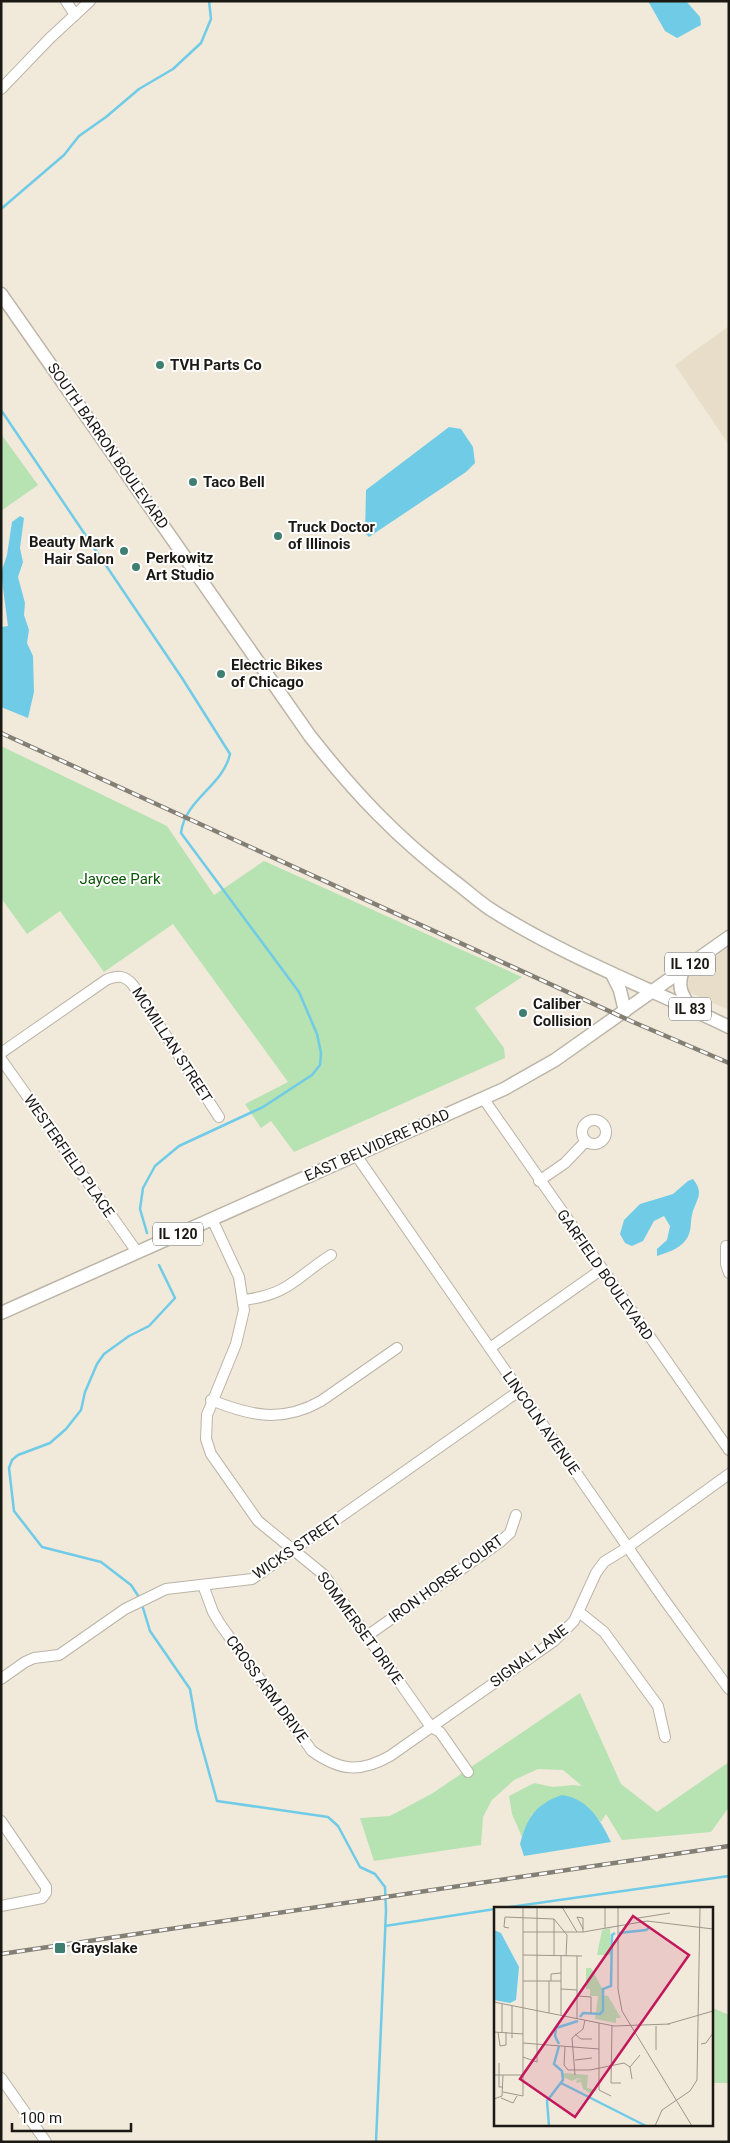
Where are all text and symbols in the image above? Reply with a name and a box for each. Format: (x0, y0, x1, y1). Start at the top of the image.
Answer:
place label: TVH Parts Co (170, 356, 262, 374)
marker: TVH Parts Co (154, 359, 166, 371)
street label: SOUTH BARRON BOULEVARD (44, 360, 172, 532)
place label: Taco Bell (203, 473, 265, 491)
marker: Taco Bell (187, 476, 199, 488)
place label: Truck Doctor of Illinois (288, 518, 376, 553)
marker: Truck Doctor of Illinois (272, 530, 284, 542)
place label: Beauty Mark Hair Salon (29, 533, 115, 568)
marker: Beauty Mark Hair Salon (118, 545, 130, 557)
place label: Perkowitz Art Studio (146, 549, 214, 584)
marker: Perkowitz Art Studio (130, 561, 142, 573)
place label: Electric Bikes of Chicago (231, 656, 323, 691)
marker: Electric Bikes of Chicago (215, 668, 227, 680)
park label: Jaycee Park (79, 870, 161, 888)
road number: IL 120 (665, 952, 715, 976)
street label: MCMILLAN STREET (128, 984, 216, 1106)
place label: Caliber Collision (533, 995, 592, 1030)
road number: IL 83 (669, 998, 711, 1021)
marker: Caliber Collision (517, 1007, 529, 1019)
street label: WESTERFIELD PLACE (20, 1091, 118, 1221)
street label: EAST BELVIDERE ROAD (302, 1105, 452, 1185)
street label: GARFIELD BOULEVARD (553, 1206, 657, 1344)
road number: IL 120 (153, 1222, 203, 1246)
street label: LINCOLN AVENUE (499, 1368, 584, 1478)
street label: WICKS STREET (250, 1511, 345, 1583)
street label: IRON HORSE COURT (385, 1531, 507, 1627)
street label: SOMMERSET DRIVE (313, 1568, 407, 1688)
street label: SIGNAL LANE (487, 1621, 572, 1691)
street label: CROSS ARM DRIVE (222, 1632, 312, 1746)
inset map (494, 1907, 712, 2126)
place label: Grayslake (71, 1939, 138, 1957)
marker: Grayslake (53, 1941, 67, 1955)
scale bar (12, 2100, 131, 2132)
text: 100 m (20, 2109, 62, 2127)

